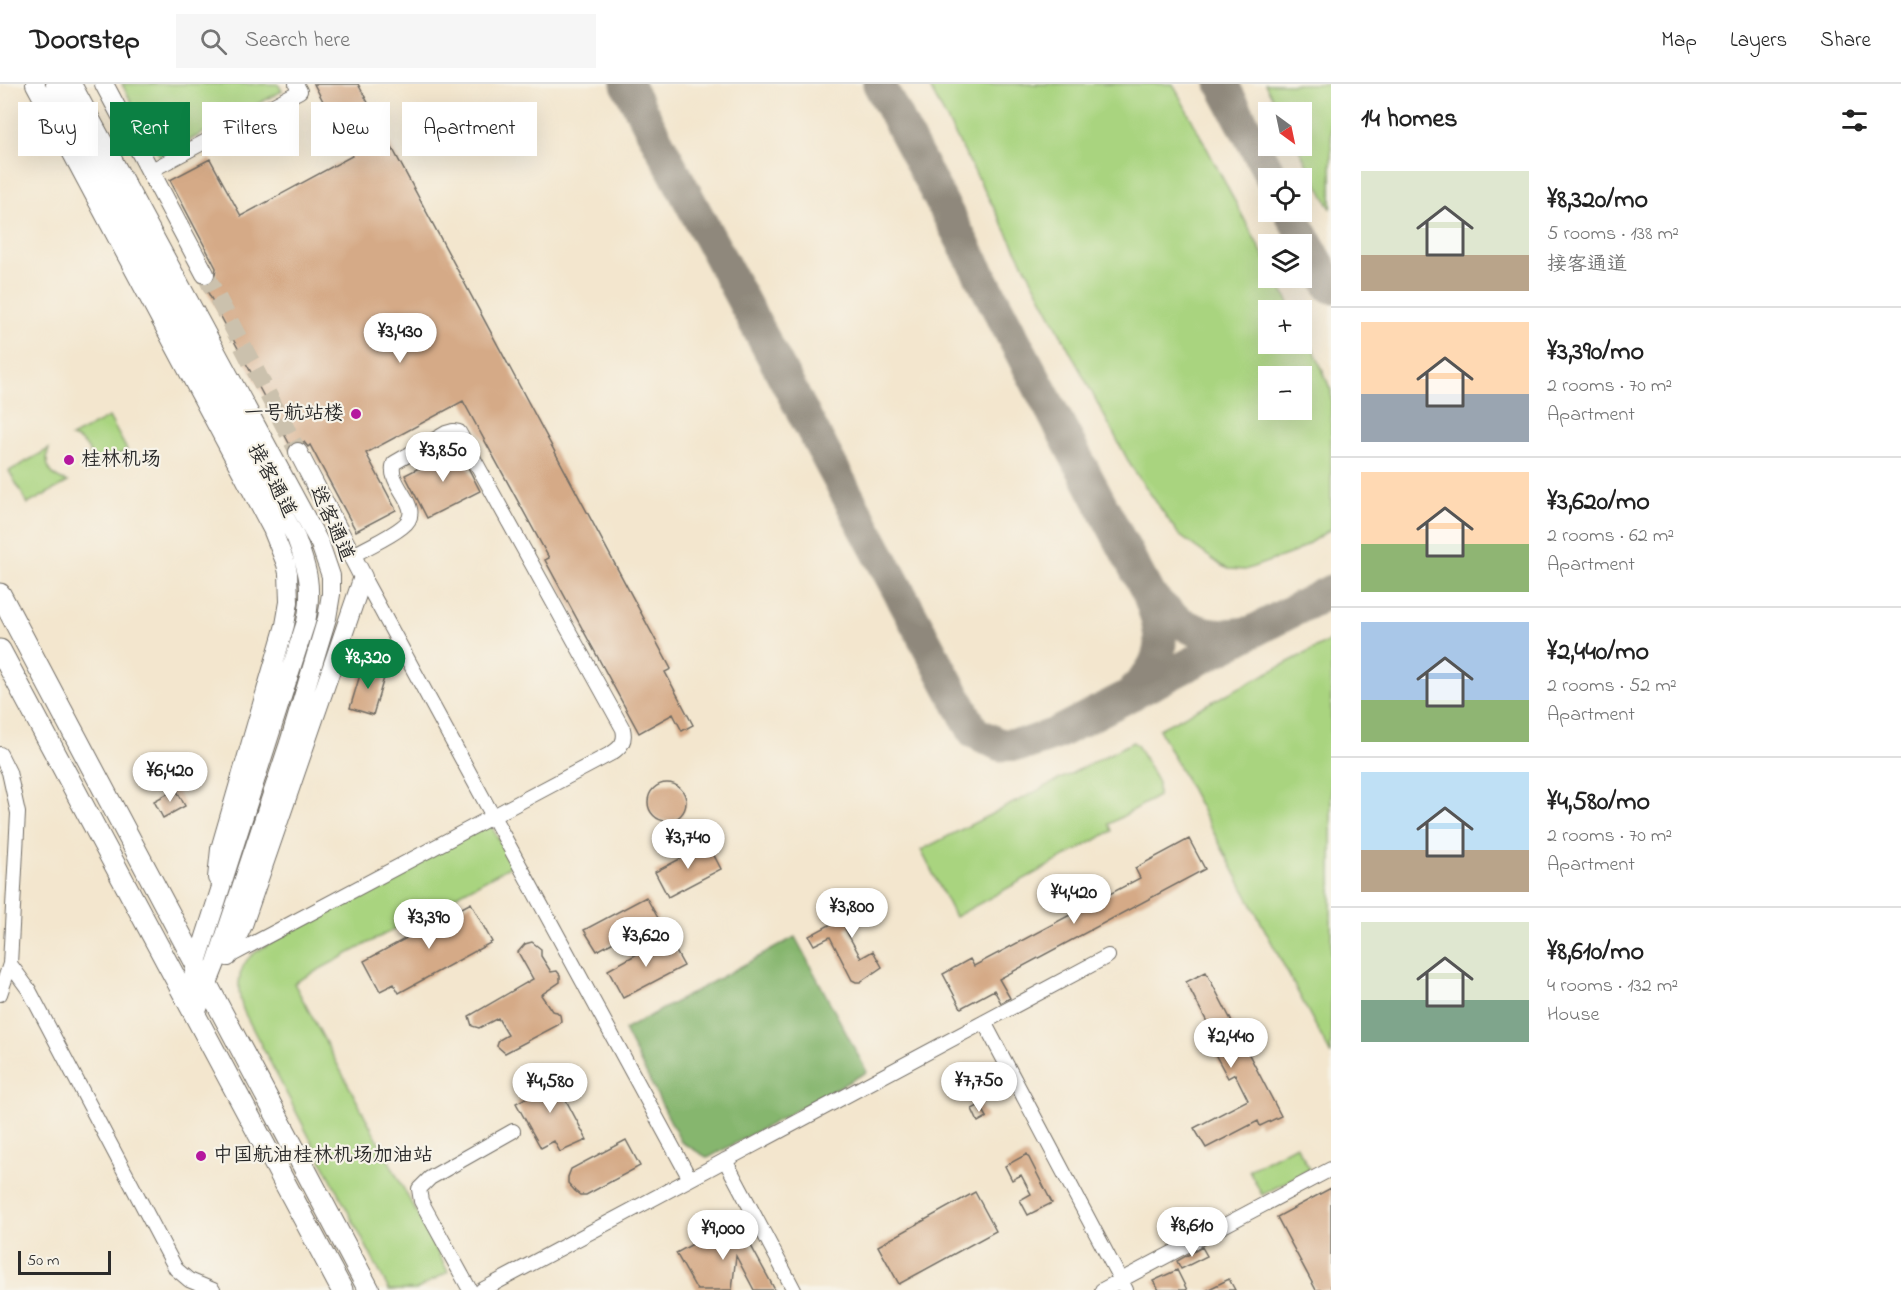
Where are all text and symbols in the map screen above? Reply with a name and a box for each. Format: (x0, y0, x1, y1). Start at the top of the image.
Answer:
search box (176, 14, 596, 68)
text: Doorstep (30, 21, 140, 62)
icon: search (197, 25, 230, 58)
text: Search here (245, 25, 350, 57)
text: Map (1661, 26, 1697, 56)
text: Layers (1730, 26, 1787, 56)
text: Share (1820, 26, 1871, 56)
text: 14 homes (1361, 101, 1457, 139)
chip: Buy (18, 102, 98, 156)
chip: Rent (110, 102, 190, 156)
chip: Filters (202, 102, 299, 156)
chip: New (311, 102, 390, 156)
chip: Apartment (402, 102, 537, 156)
north arrow (1258, 102, 1312, 156)
map controls (1258, 102, 1312, 420)
icon: filters (1838, 104, 1871, 137)
button: locate (1258, 168, 1312, 222)
text: ¥8,320/mo (1547, 182, 1648, 220)
icon: home (1409, 195, 1481, 267)
text: 5 rooms · 138 m² (1547, 220, 1679, 249)
button: layers (1258, 234, 1312, 288)
text: 接客通道 (1547, 251, 1627, 280)
button: + (1258, 300, 1312, 354)
pin: ¥3,430 (351, 313, 449, 364)
text: ¥3,430 (378, 318, 422, 347)
text: ¥3,390/mo (1547, 334, 1644, 372)
icon: home (1409, 346, 1481, 418)
button: − (1258, 366, 1312, 420)
text: 2 rooms · 70 m² (1547, 372, 1672, 401)
place label: 一号航站楼 (244, 400, 344, 429)
text: Apartment (1547, 401, 1635, 430)
marker: 一号航站楼 (349, 407, 363, 421)
pin: ¥3,850 (394, 432, 492, 483)
text: ¥3,850 (419, 437, 467, 466)
street label: 接客通道 (239, 439, 303, 523)
place label: 桂林机场 (81, 446, 161, 475)
marker: 桂林机场 (62, 453, 76, 467)
street label: 送客通道 (301, 482, 361, 566)
text: ¥3,620/mo (1547, 484, 1650, 522)
icon: home (1409, 496, 1481, 568)
text: 2 rooms · 62 m² (1547, 522, 1674, 551)
text: Apartment (1547, 551, 1635, 580)
text: ¥2,440/mo (1547, 634, 1649, 672)
pin: ¥8,320 (319, 639, 417, 690)
text: ¥8,320 (345, 644, 391, 673)
icon: home (1409, 646, 1481, 718)
text: 2 rooms · 52 m² (1547, 672, 1677, 701)
text: Apartment (1547, 701, 1635, 730)
pin: ¥6,420 (121, 752, 219, 803)
text: ¥6,420 (147, 757, 193, 786)
text: ¥4,580/mo (1547, 784, 1650, 822)
icon: home (1409, 796, 1481, 868)
pin: ¥3,740 (639, 819, 737, 870)
text: 2 rooms · 70 m² (1547, 822, 1672, 851)
text: ¥3,740 (666, 824, 710, 853)
text: Apartment (1547, 851, 1635, 880)
pin: ¥4,420 (1025, 874, 1123, 925)
text: ¥4,420 (1051, 879, 1097, 908)
pin: ¥3,800 (803, 888, 901, 939)
text: ¥3,800 (830, 893, 874, 922)
pin: ¥3,390 (380, 899, 478, 950)
text: ¥3,390 (408, 904, 450, 933)
pin: ¥3,620 (597, 917, 695, 968)
text: ¥3,620 (623, 922, 669, 951)
text: ¥8,610/mo (1547, 934, 1644, 972)
icon: home (1409, 946, 1481, 1018)
text: 4 rooms · 132 m² (1547, 972, 1678, 1001)
text: House (1547, 1001, 1600, 1030)
pin: ¥2,440 (1182, 1018, 1280, 1069)
text: ¥2,440 (1208, 1023, 1254, 1052)
pin: ¥7,750 (930, 1062, 1028, 1113)
pin: ¥4,580 (501, 1063, 599, 1114)
text: ¥7,750 (955, 1067, 1003, 1096)
text: ¥4,580 (526, 1068, 574, 1097)
place label: 中国航油桂林机场加油站 (213, 1142, 433, 1171)
marker: 中国航油桂林机场加油站 (194, 1149, 208, 1163)
pin: ¥8,610 (1143, 1207, 1241, 1258)
pin: ¥9,000 (674, 1210, 772, 1261)
text: ¥8,610 (1171, 1212, 1213, 1241)
text: ¥9,000 (701, 1215, 745, 1244)
scale bar (18, 1248, 111, 1276)
text: 50 m (27, 1249, 59, 1273)

